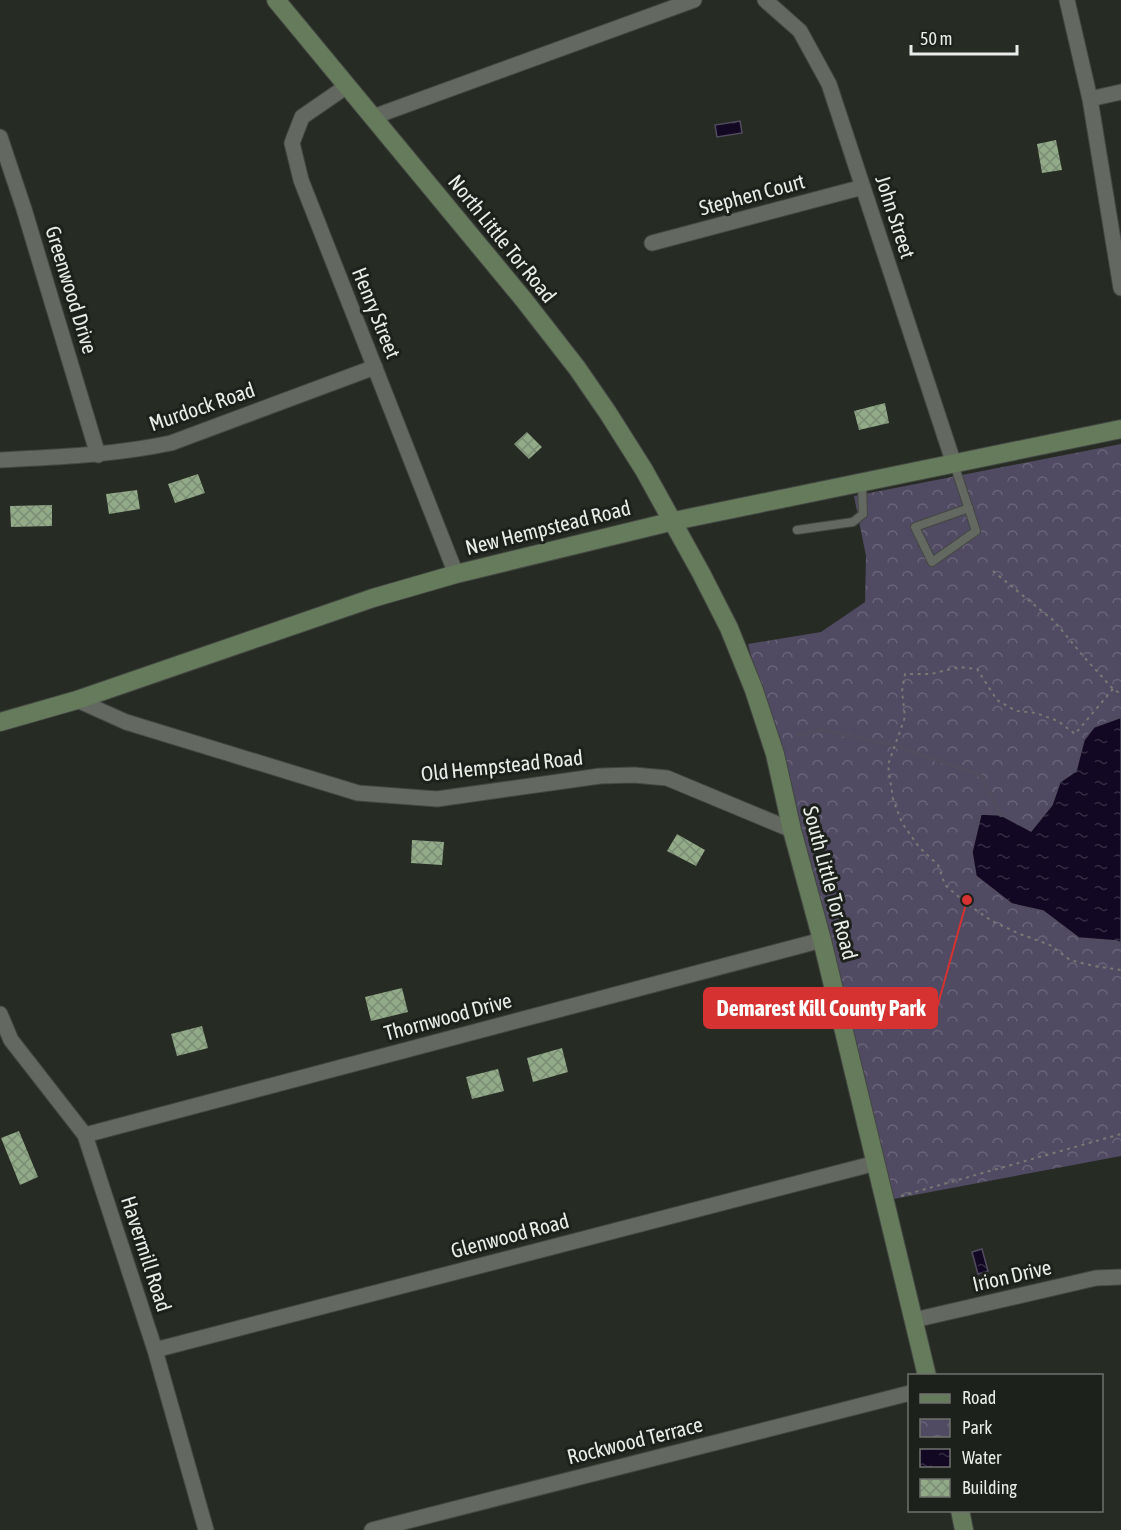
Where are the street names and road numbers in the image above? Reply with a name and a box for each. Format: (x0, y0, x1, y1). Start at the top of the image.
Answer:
street label: Stephen Court (696, 168, 807, 220)
street label: North Little Tor Road (444, 170, 562, 307)
street label: John Street (871, 172, 921, 261)
street label: Greenwood Drive (41, 223, 103, 356)
street label: Henry Street (348, 264, 406, 361)
street label: Murdock Road (146, 377, 258, 435)
street label: New Hempstead Road (463, 495, 633, 559)
street label: Old Hempstead Road (420, 745, 584, 785)
street label: South Little Tor Road (799, 803, 863, 962)
street label: Thornwood Drive (381, 988, 514, 1045)
street label: Havermill Road (117, 1193, 177, 1315)
street label: Glenwood Road (448, 1208, 571, 1262)
street label: Irion Drive (970, 1254, 1053, 1296)
street label: Rockwood Terrace (565, 1412, 705, 1468)

